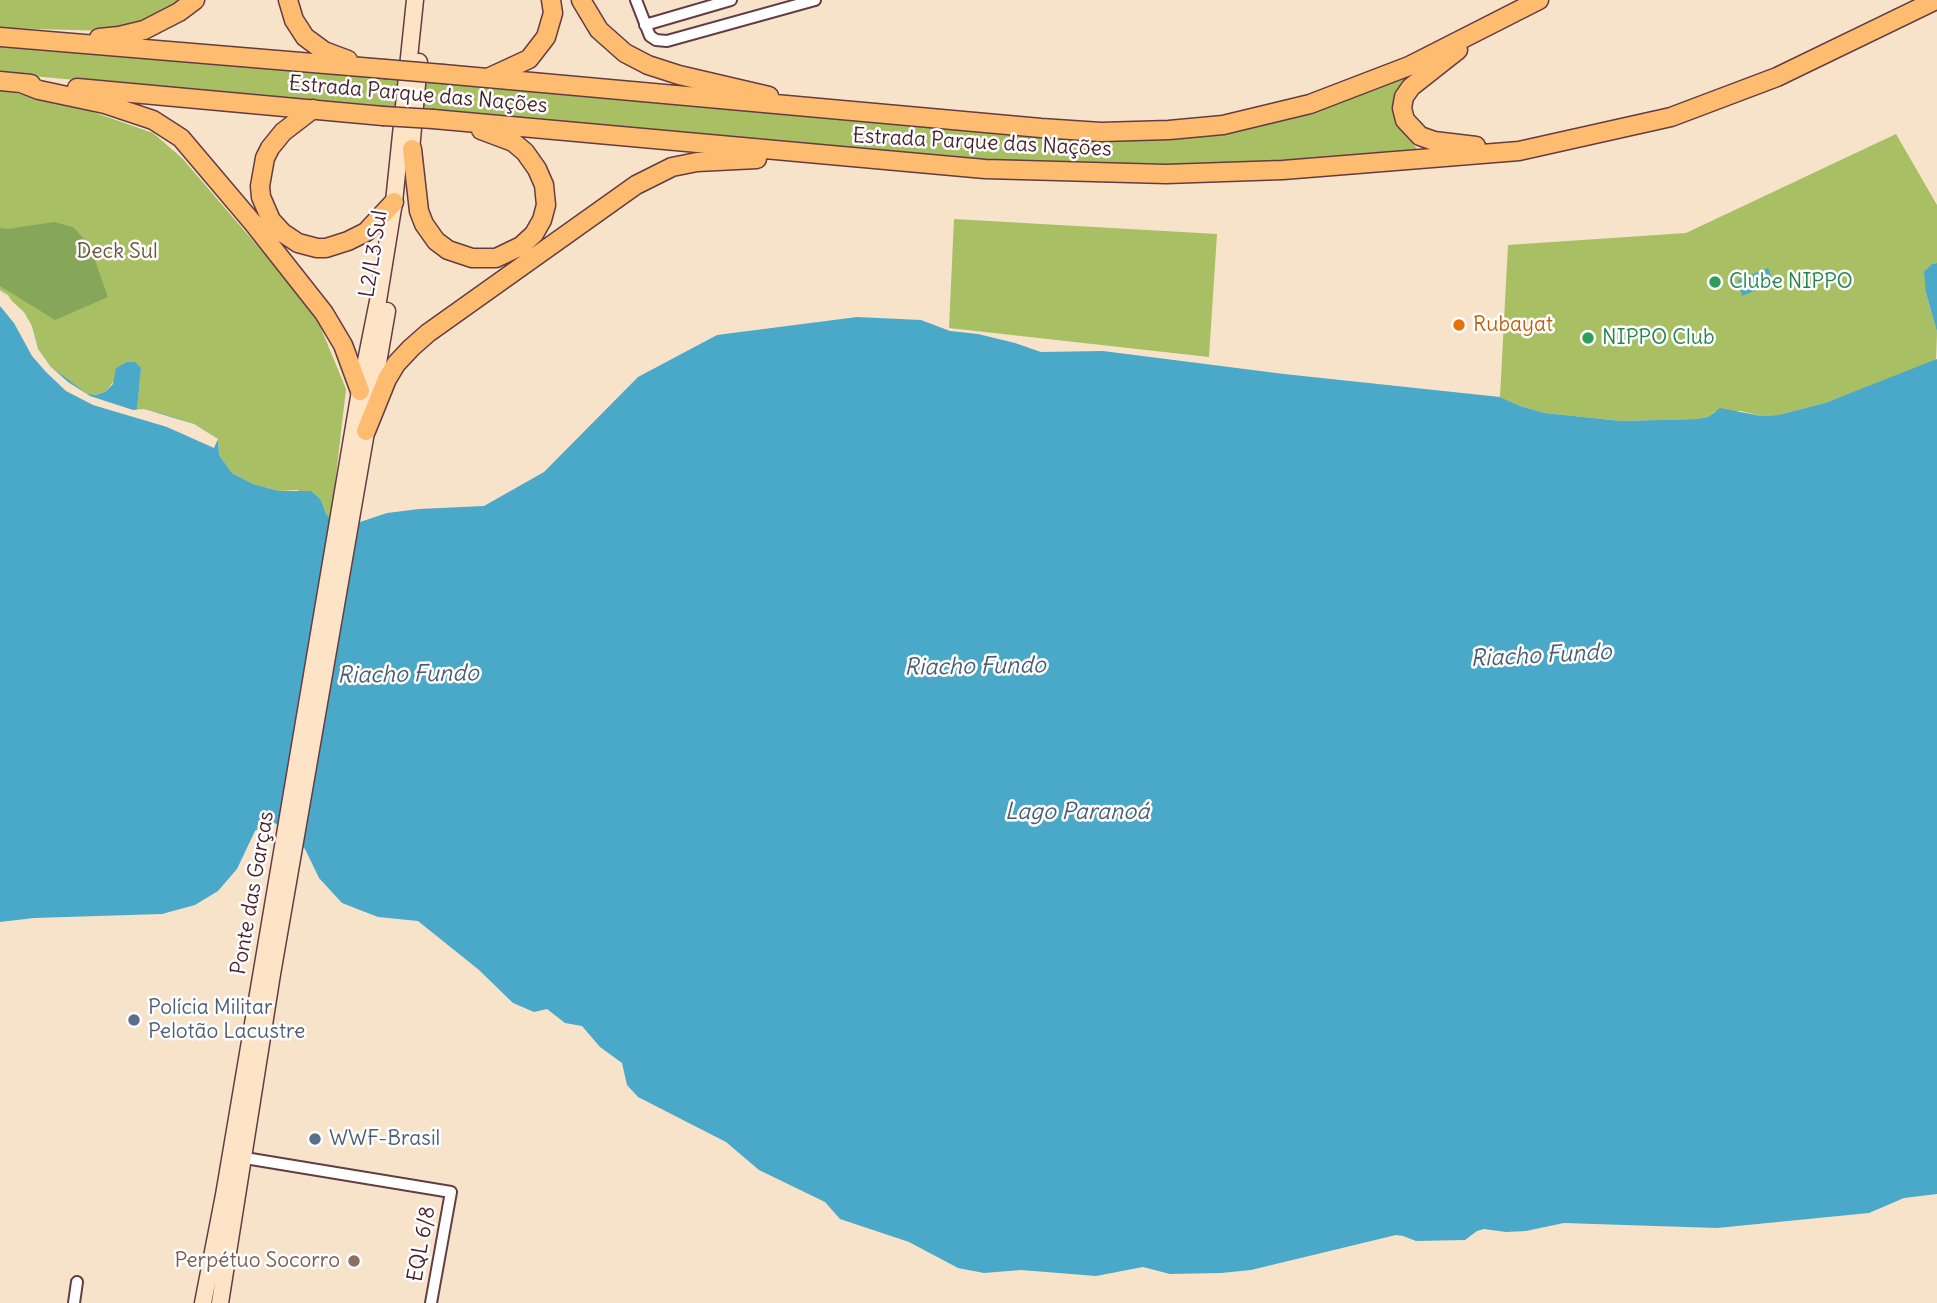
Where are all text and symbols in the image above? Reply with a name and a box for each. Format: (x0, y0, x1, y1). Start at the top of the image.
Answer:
street label: Estrada Parque das Nações (288, 71, 548, 119)
street label: Estrada Parque das Nações (852, 124, 1112, 162)
street label: L2/L3 Sul (355, 209, 393, 299)
park label: Deck Sul (76, 239, 158, 265)
place label: Clube NIPPO (1729, 269, 1853, 295)
marker: Clube NIPPO (1707, 274, 1723, 290)
place label: Rubayat (1473, 312, 1553, 338)
marker: Rubayat (1451, 317, 1467, 333)
place label: NIPPO Club (1602, 325, 1715, 351)
marker: NIPPO Club (1580, 330, 1596, 346)
water label: Riacho Fundo (1470, 639, 1612, 673)
water label: Riacho Fundo (904, 652, 1046, 682)
water label: Riacho Fundo (337, 660, 479, 690)
water label: Lago Paranoá (1005, 798, 1149, 826)
street label: Ponte das Garças (226, 809, 280, 977)
place label: Polícia Militar Pelotão Lacustre (148, 995, 305, 1045)
marker: Polícia Militar Pelotão Lacustre (126, 1012, 142, 1028)
place label: WWF-Brasil (329, 1126, 440, 1152)
marker: WWF-Brasil (307, 1131, 323, 1147)
street label: EQL 6/8 (403, 1204, 441, 1284)
place label: Perpétuo Socorro (174, 1248, 340, 1274)
marker: Perpétuo Socorro (346, 1253, 362, 1269)

